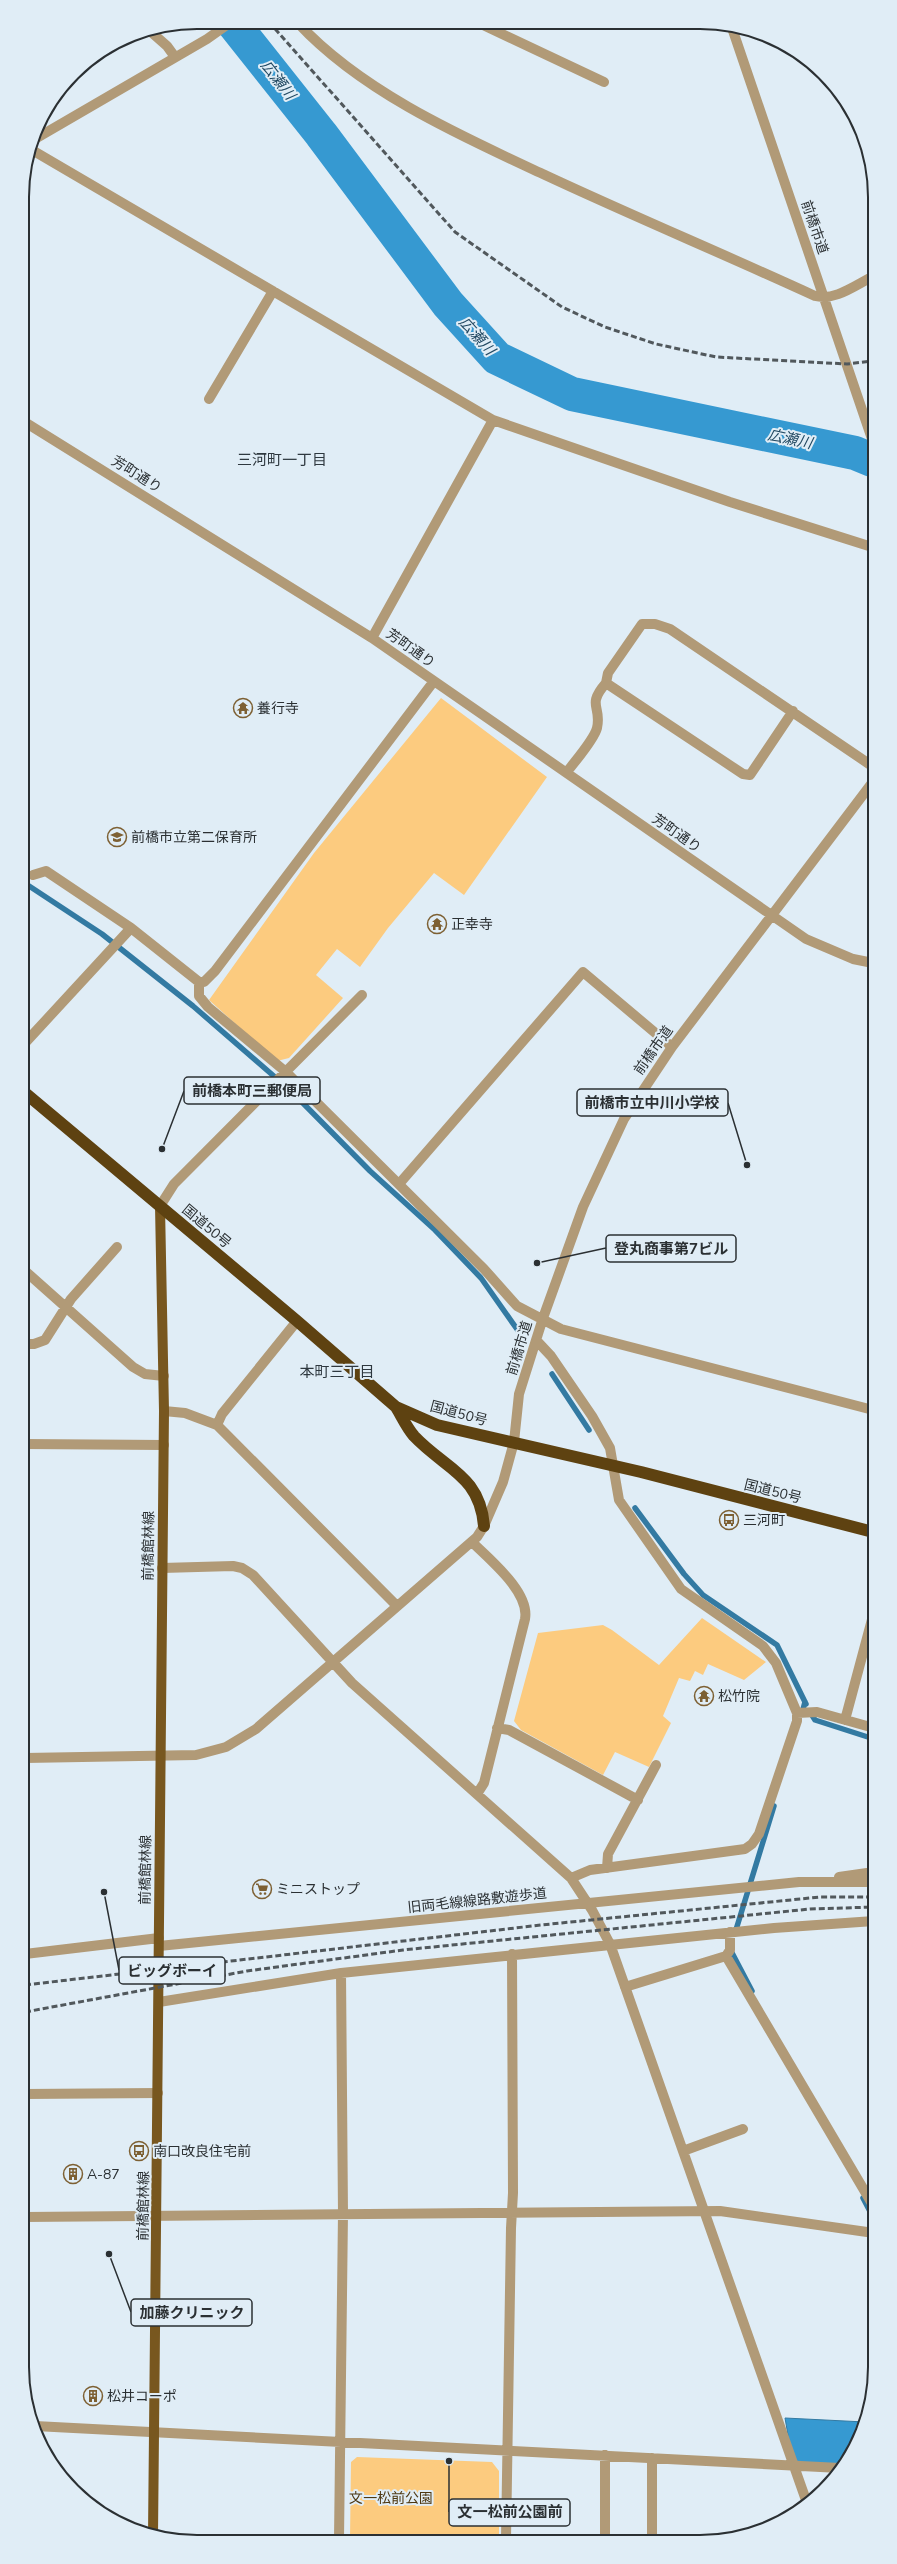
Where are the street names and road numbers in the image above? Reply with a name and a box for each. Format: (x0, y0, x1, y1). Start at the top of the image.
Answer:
street label: 前橋市道 (796, 198, 833, 257)
street label: 芳町通り (108, 452, 166, 497)
street label: 芳町通り (382, 625, 439, 672)
street label: 芳町通り (648, 810, 705, 857)
street label: 前橋市道 (630, 1022, 677, 1079)
street label: 国道50号 (178, 1200, 235, 1253)
street label: 前橋市道 (502, 1319, 537, 1378)
street label: 国道50号 (428, 1397, 490, 1430)
street label: 国道50号 (742, 1475, 804, 1508)
street label: 前橋館林線 (138, 1511, 159, 1581)
street label: 前橋館林線 (135, 1835, 156, 1905)
street label: 旧両毛線線路敷遊歩道 (406, 1884, 548, 1917)
street label: 前橋館林線 (133, 2171, 154, 2241)

